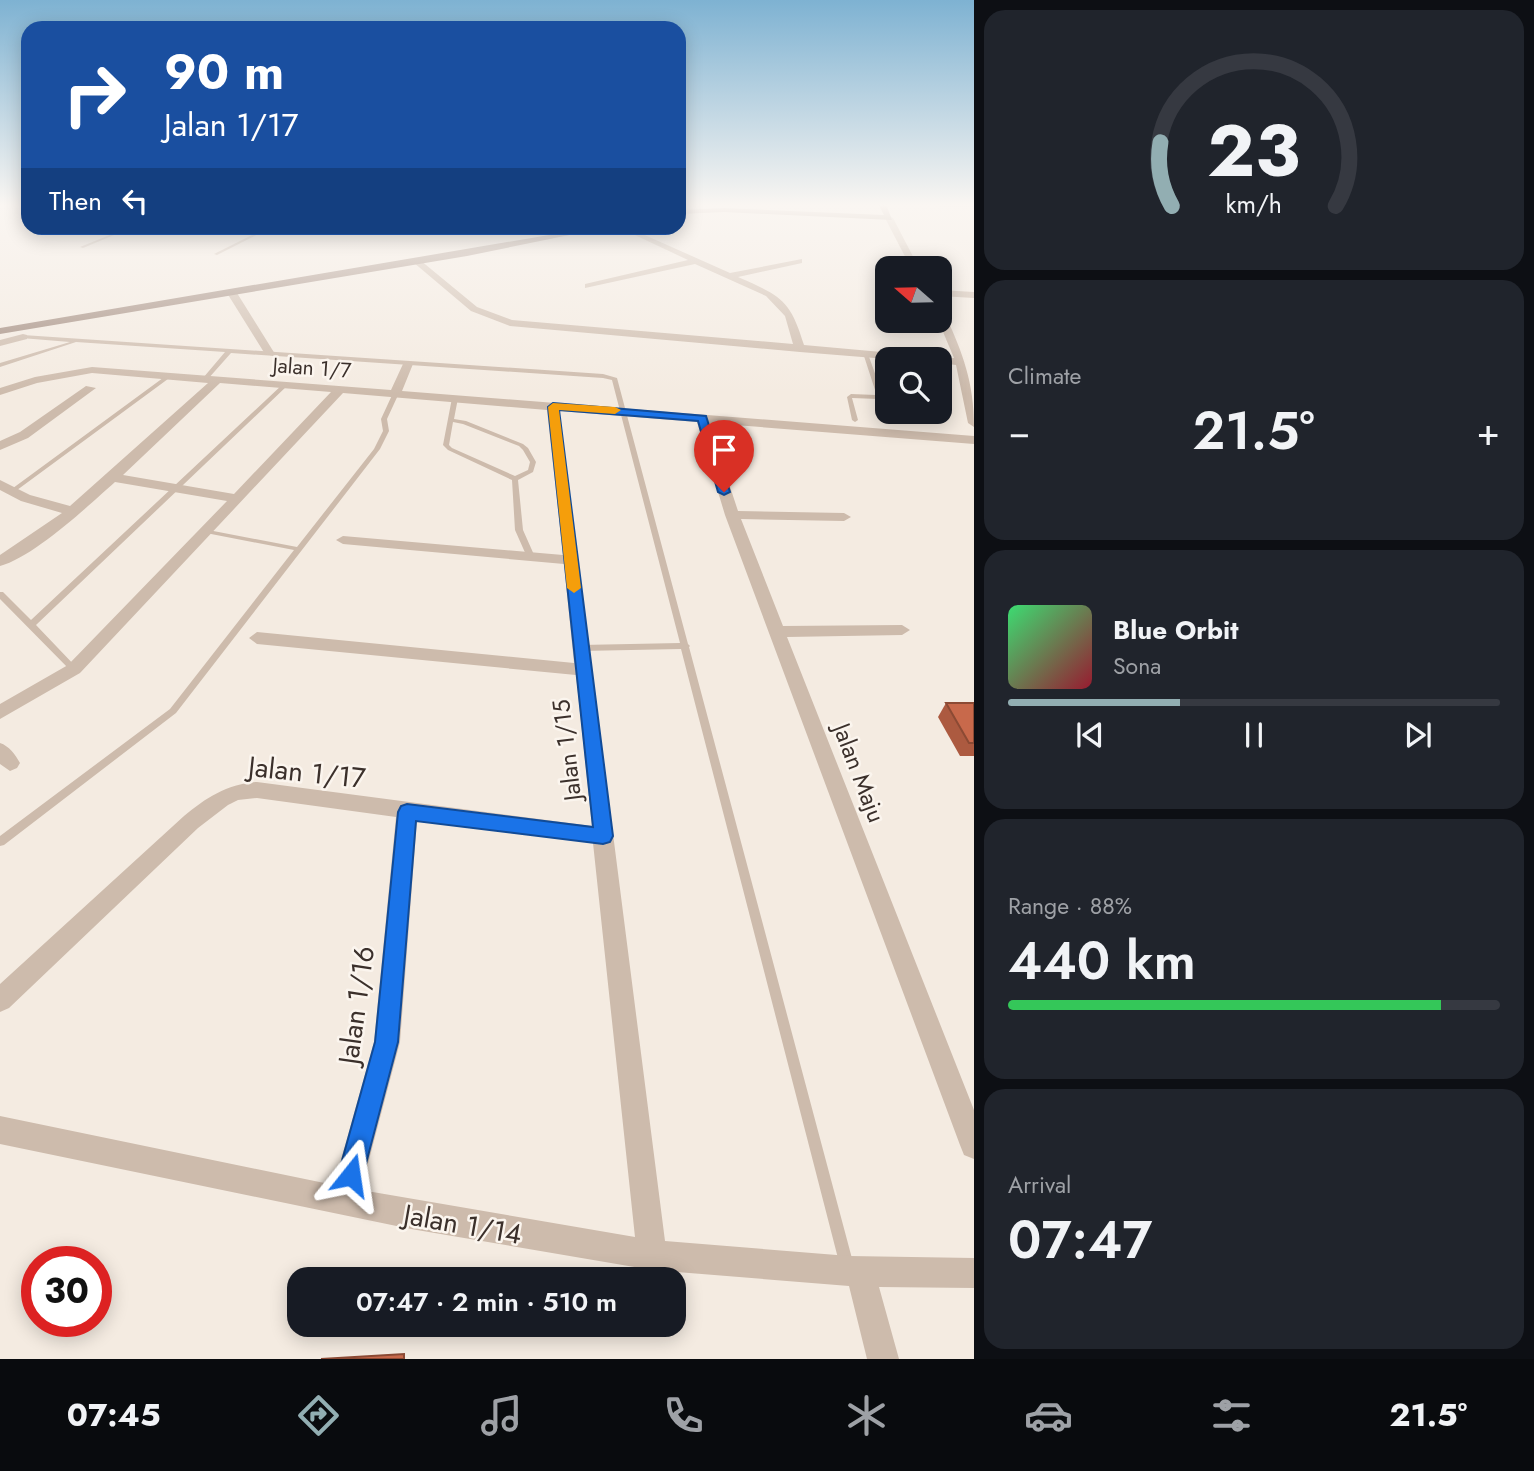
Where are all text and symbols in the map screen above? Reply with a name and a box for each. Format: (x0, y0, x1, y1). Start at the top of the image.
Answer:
text: 90 m (164, 37, 284, 107)
icon: right (49, 49, 140, 140)
text: 23 (1208, 98, 1300, 203)
text: Jalan 1/17 (164, 102, 298, 148)
text: Then (49, 182, 102, 220)
icon: left (116, 182, 154, 220)
text: km/h (1226, 186, 1282, 222)
north arrow (875, 256, 952, 332)
map controls (875, 256, 952, 424)
button: search (875, 347, 952, 424)
street label: Jalan 1/7 (269, 350, 352, 386)
text: Climate (1008, 359, 1081, 393)
text: 21.5° (1193, 393, 1315, 469)
text: − (1008, 404, 1030, 459)
text: + (1477, 404, 1500, 459)
pin (694, 420, 754, 492)
icon: arrive (705, 431, 743, 469)
text: Blue Orbit (1113, 611, 1238, 649)
text: Sona (1113, 649, 1161, 683)
street label: Jalan 1/15 (543, 697, 590, 806)
street label: Jalan Maju (823, 715, 894, 828)
icon: previous (1071, 716, 1109, 754)
icon: pause (1235, 716, 1273, 754)
icon: next (1399, 716, 1437, 754)
street label: Jalan 1/17 (242, 746, 368, 799)
text: Range · 88% (1008, 889, 1132, 923)
text: 440 km (1008, 923, 1196, 999)
street label: Jalan 1/16 (327, 943, 385, 1071)
position arrow (314, 1138, 388, 1212)
text: Arrival (1008, 1168, 1071, 1202)
street label: Jalan 1/14 (397, 1193, 525, 1255)
text: 07:47 (1008, 1202, 1152, 1278)
speed limit sign: 30 (21, 1246, 112, 1337)
text: 07:47 · 2 min · 510 m (356, 1283, 617, 1321)
icon: directions (294, 1391, 343, 1440)
icon: music (477, 1391, 526, 1440)
icon: phone (659, 1391, 708, 1440)
icon: climate (842, 1391, 891, 1440)
icon: car (1024, 1391, 1073, 1440)
icon: filters (1207, 1391, 1256, 1440)
text: 07:45 (67, 1392, 161, 1438)
text: 21.5° (1389, 1392, 1467, 1438)

